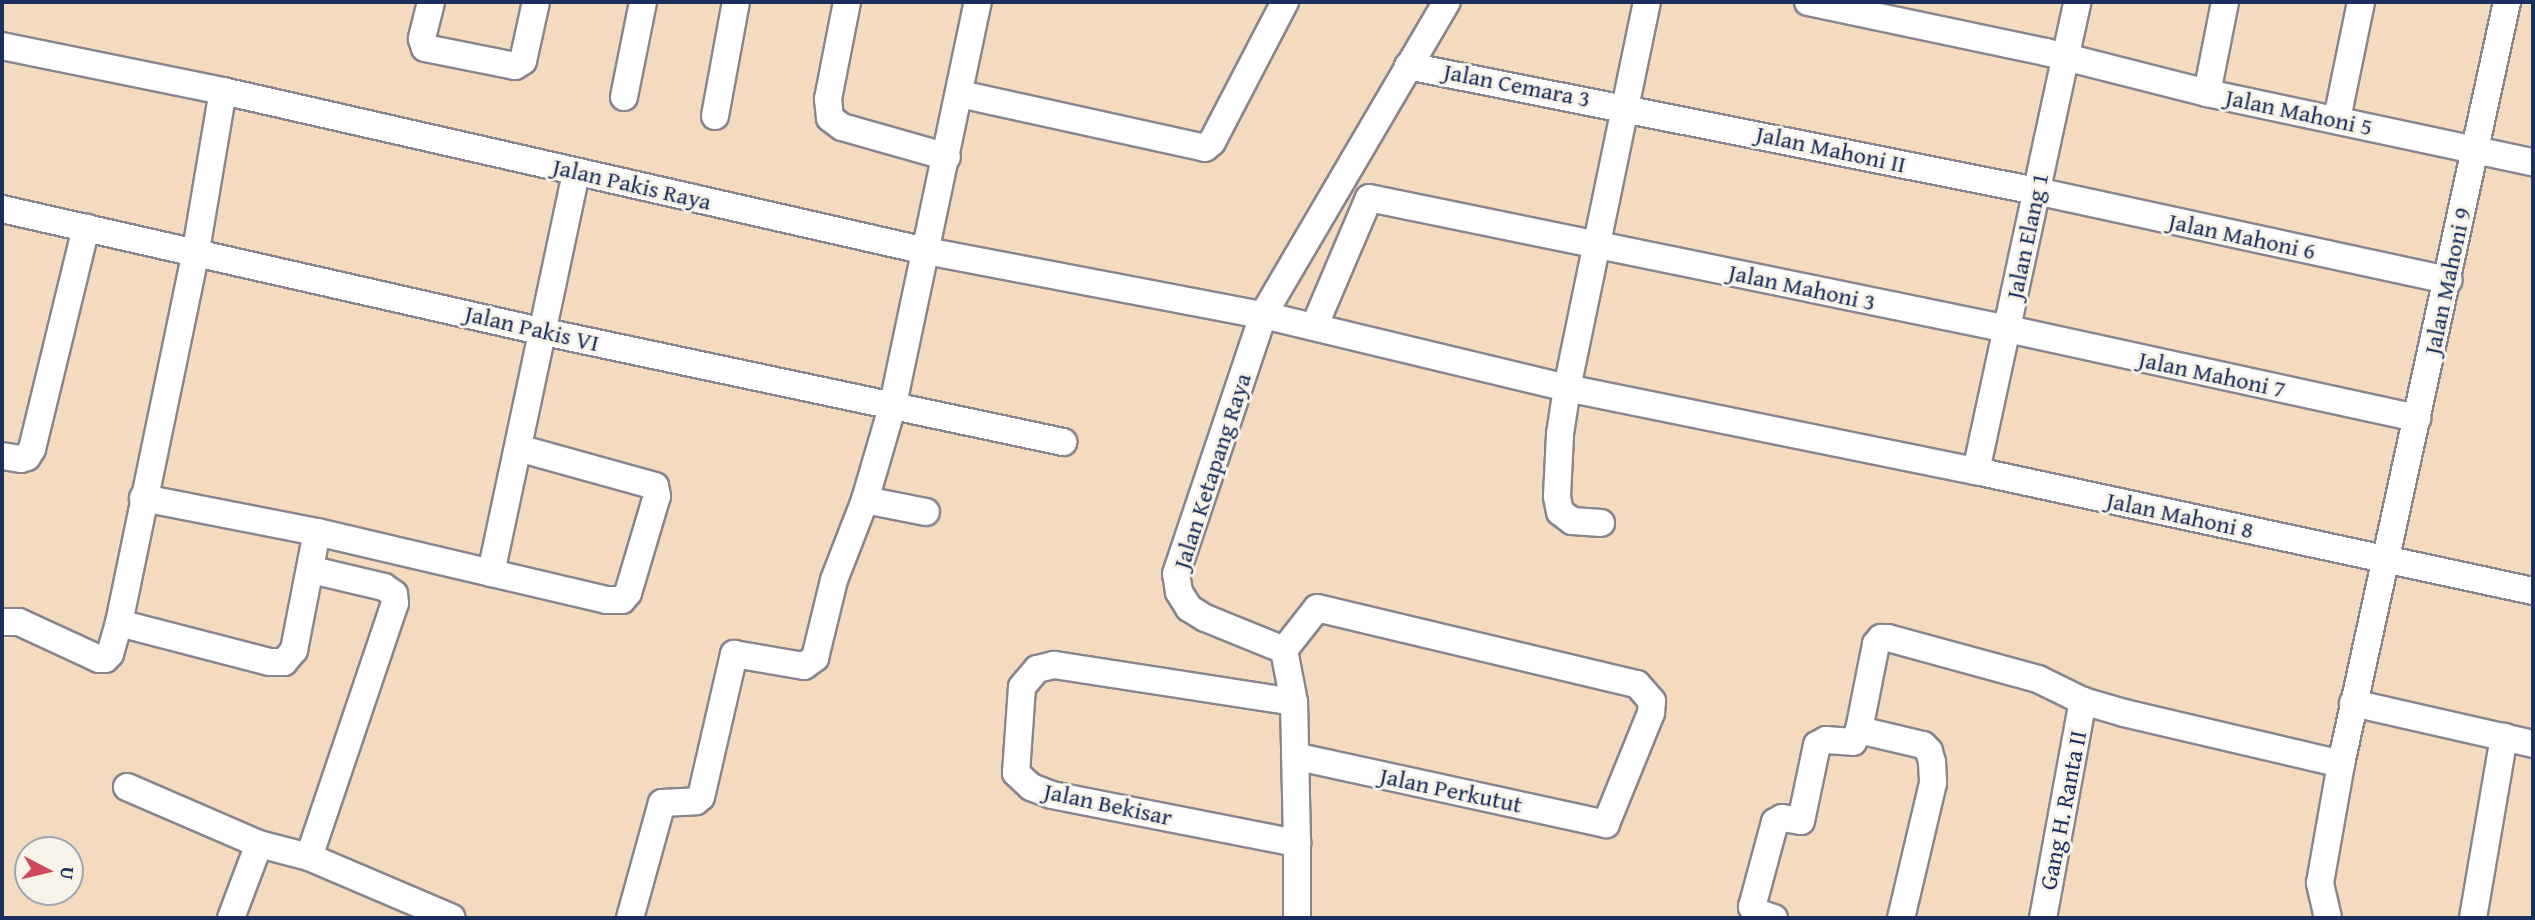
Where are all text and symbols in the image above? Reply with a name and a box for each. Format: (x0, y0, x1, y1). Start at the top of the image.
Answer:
street label: Jalan Cemara 3 (1441, 57, 1593, 113)
street label: Jalan Mahoni 5 (2223, 82, 2375, 142)
street label: Jalan Mahoni II (1753, 119, 1909, 179)
street label: Jalan Pakis Raya (550, 152, 714, 216)
street label: Jalan Elang 1 (2000, 170, 2054, 302)
street label: Jalan Mahoni 9 (2417, 205, 2477, 357)
street label: Jalan Mahoni 6 (2166, 206, 2318, 266)
street label: Jalan Mahoni 3 (1726, 257, 1878, 317)
street label: Jalan Pakis VI (462, 299, 602, 357)
street label: Jalan Mahoni 7 (2136, 344, 2288, 404)
street label: Jalan Ketapang Raya (1167, 369, 1257, 573)
street label: Jalan Mahoni 8 (2104, 485, 2256, 545)
street label: Gang H. Ranta II (2033, 728, 2093, 892)
street label: Jalan Perkutut (1377, 761, 1525, 819)
street label: Jalan Bekisar (1041, 776, 1175, 832)
north arrow (14, 836, 84, 906)
text: U (53, 865, 83, 881)

